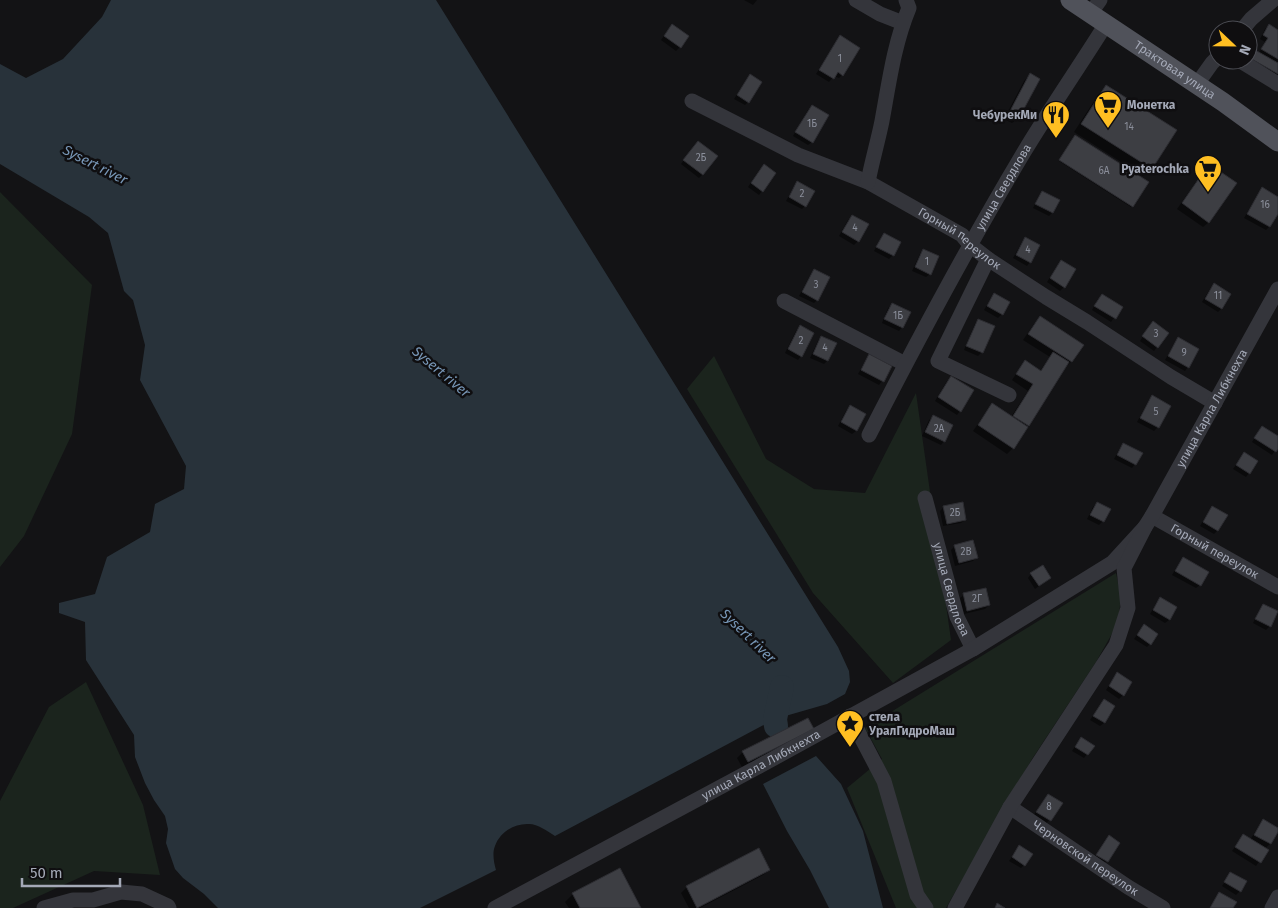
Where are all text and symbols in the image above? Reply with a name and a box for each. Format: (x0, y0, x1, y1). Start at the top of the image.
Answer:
north arrow (1208, 20, 1258, 70)
street label: Трактовая улица (1132, 38, 1218, 102)
text: N (1235, 42, 1254, 57)
house number: 1 (838, 53, 842, 65)
supermarket icon: Монетка (1093, 90, 1123, 129)
place label: Монетка (1127, 98, 1176, 112)
restaurant icon: ЧебурекМи (1041, 100, 1071, 139)
place label: ЧебурекМи (973, 108, 1037, 122)
house number: 1Б (807, 118, 817, 130)
house number: 14 (1124, 121, 1135, 133)
water label: Sysert river (59, 141, 131, 189)
street label: улица Свердлова (973, 142, 1034, 233)
house number: 2Б (696, 152, 707, 164)
supermarket icon: Pyaterochka (1193, 154, 1223, 193)
place label: Pyaterochka (1121, 162, 1189, 176)
house number: 6А (1098, 165, 1110, 177)
house number: 2 (800, 188, 805, 200)
house number: 16 (1260, 199, 1270, 211)
street label: Горный переулок (916, 205, 1004, 273)
house number: 4 (852, 222, 858, 234)
house number: 4 (1025, 244, 1031, 256)
house number: 1 (925, 256, 929, 268)
house number: 3 (814, 279, 819, 291)
house number: 11 (1214, 290, 1222, 302)
house number: 1Б (893, 310, 903, 322)
house number: 3 (1154, 328, 1159, 340)
house number: 2 (799, 335, 804, 347)
water label: Sysert river (408, 342, 474, 402)
house number: 4 (822, 342, 828, 354)
street label: улица Карла Либкнехта (1173, 347, 1250, 470)
house number: 9 (1181, 347, 1187, 359)
house number: 5 (1153, 406, 1159, 418)
house number: 2А (934, 423, 945, 435)
house number: 2Б (950, 507, 961, 519)
street label: Горный переулок (1168, 521, 1262, 582)
street label: улица Свердлова (930, 541, 972, 638)
house number: 2В (960, 546, 972, 558)
house number: 2Г (972, 593, 982, 605)
water label: Sysert river (716, 605, 780, 667)
place icon: стела УралГидроМаш (835, 709, 865, 748)
place label: стела УралГидроМаш (868, 710, 955, 738)
street label: улица Карла Либкнехта (699, 727, 823, 803)
house number: 8 (1046, 801, 1052, 813)
street label: Черновской переулок (1030, 817, 1141, 899)
scale bar (22, 856, 120, 888)
text: 50 m (30, 864, 63, 882)

